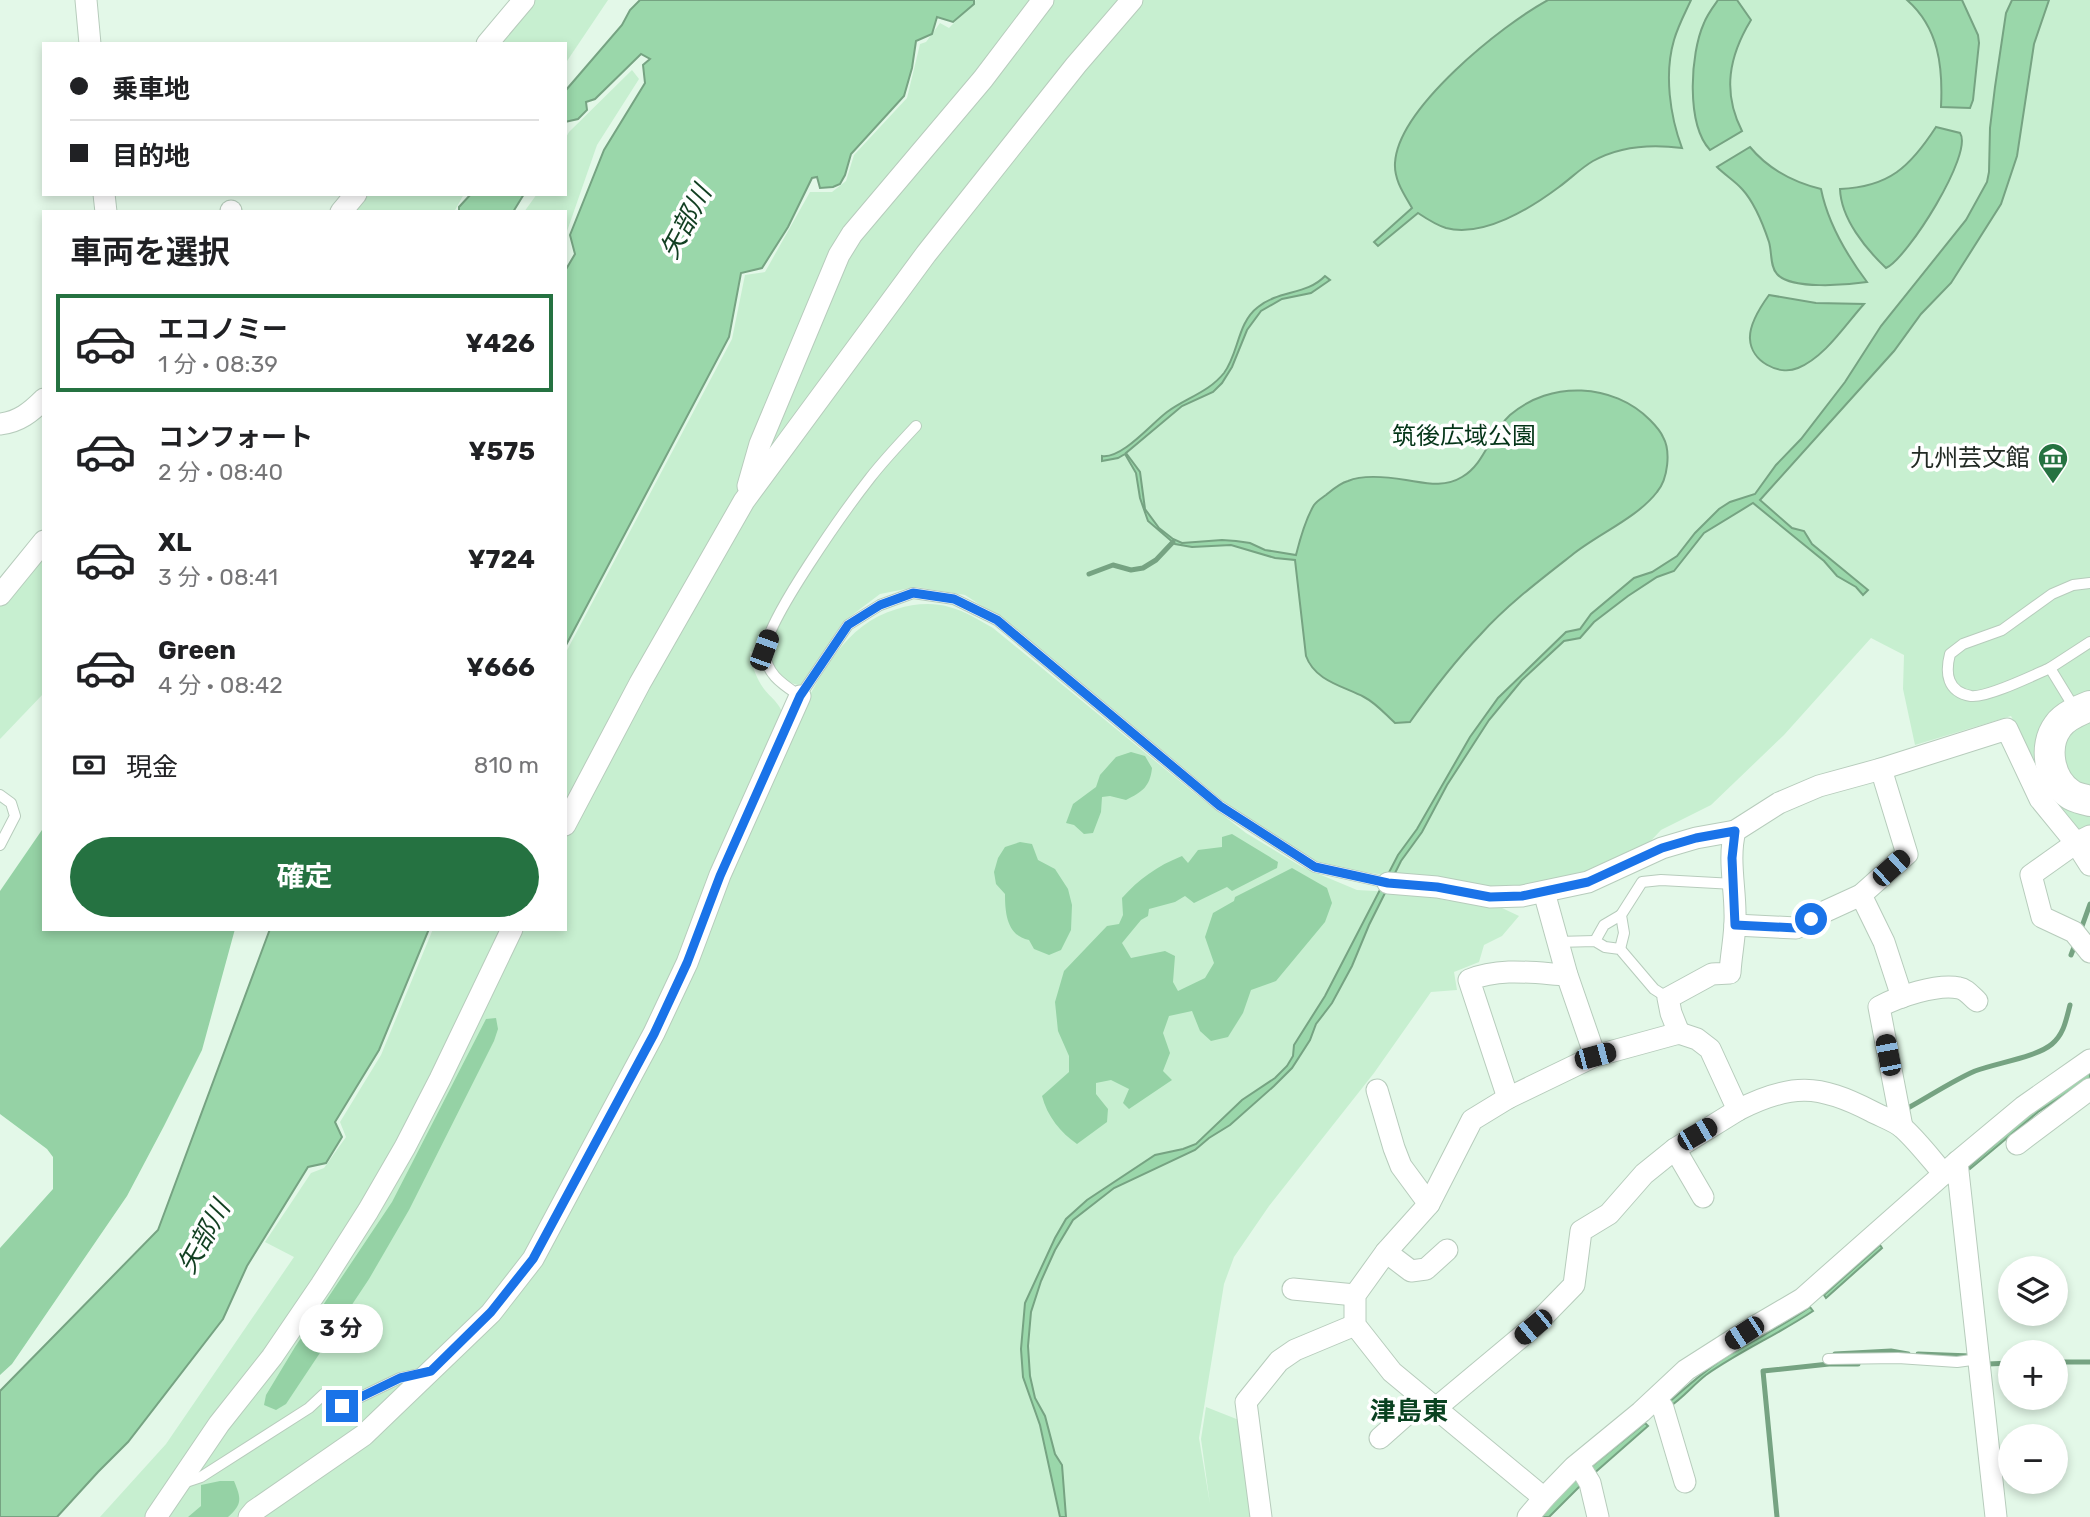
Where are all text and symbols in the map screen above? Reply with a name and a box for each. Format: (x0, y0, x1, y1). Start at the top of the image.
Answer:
text: 乗車地 (112, 74, 190, 105)
text: 目的地 (112, 141, 190, 172)
water label: 矢部川 (654, 178, 719, 264)
text: 車両を選択 (70, 233, 230, 271)
icon: car (74, 312, 137, 375)
text: エコノミー (158, 314, 288, 345)
text: ¥426 (466, 328, 535, 359)
text: 1 分 · 08:39 (158, 350, 278, 378)
icon: car (74, 420, 137, 483)
text: コンフォート (158, 422, 313, 453)
park label: 筑後広域公園 (1392, 422, 1536, 450)
text: ¥575 (469, 436, 535, 467)
museum icon: 九州芸文館 (2036, 441, 2070, 485)
place label: 九州芸文館 (1910, 444, 2030, 472)
text: 2 分 · 08:40 (158, 458, 283, 486)
text: XL (158, 527, 191, 558)
icon: car (74, 528, 137, 591)
text: ¥724 (468, 544, 535, 575)
text: 3 分 · 08:41 (158, 563, 278, 591)
car (747, 627, 782, 673)
text: Green (158, 635, 236, 666)
icon: car (74, 636, 137, 699)
text: ¥666 (466, 652, 535, 683)
text: 4 分 · 08:42 (158, 671, 283, 699)
icon: cash (70, 746, 108, 784)
text: 810 m (474, 751, 539, 779)
text: 現金 (126, 752, 178, 783)
button: 確定 (70, 837, 539, 917)
car (1869, 846, 1914, 890)
route start (1795, 903, 1827, 935)
car (1874, 1032, 1903, 1078)
car (1572, 1040, 1619, 1072)
car (1674, 1114, 1721, 1154)
water label: 矢部川 (172, 1193, 238, 1279)
map controls (1998, 1256, 2068, 1494)
button: layers (1998, 1256, 2068, 1326)
callout: 3 分 (300, 1304, 384, 1354)
car (1511, 1305, 1556, 1349)
car (1721, 1313, 1768, 1353)
text: 3 分 (319, 1314, 363, 1342)
button: + (1998, 1340, 2068, 1410)
route end (326, 1390, 358, 1422)
district label: 津島東 (1370, 1396, 1448, 1427)
button: − (1998, 1424, 2068, 1494)

